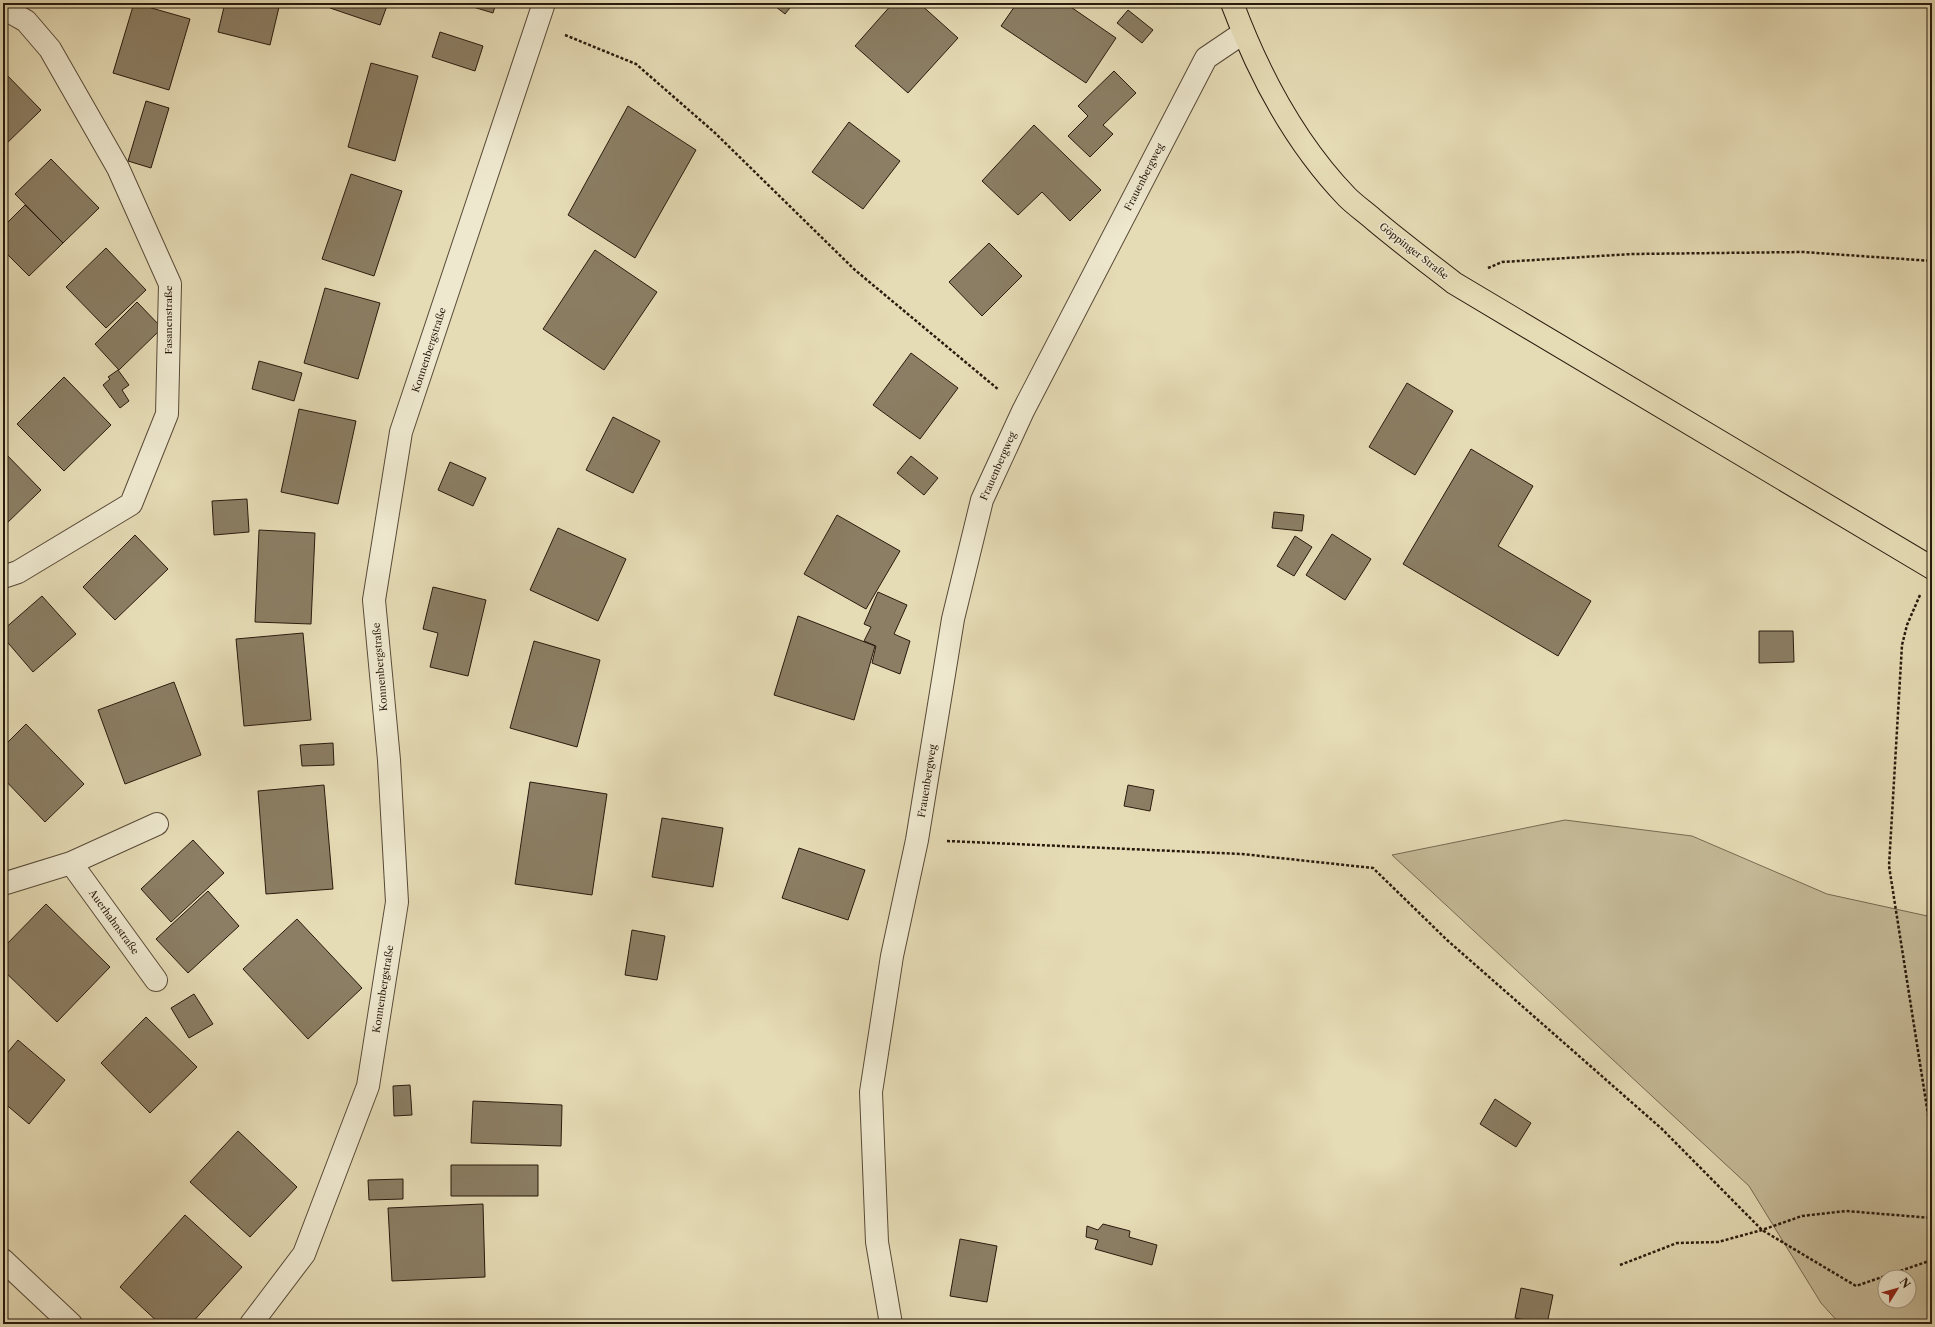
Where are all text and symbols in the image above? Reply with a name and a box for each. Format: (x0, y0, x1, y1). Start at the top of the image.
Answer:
street label: Frauenbergweg (1121, 140, 1167, 213)
street label: Göppinger Straße (1377, 220, 1452, 282)
street label: Fasanenstraße (162, 285, 175, 355)
street label: Konnenbergstraße (409, 305, 449, 394)
street label: Frauenbergweg (977, 429, 1019, 502)
street label: Konnenbergstraße (370, 622, 390, 712)
street label: Frauenbergweg (915, 743, 939, 819)
street label: Auerhahnstraße (85, 886, 142, 957)
street label: Konnenbergstraße (370, 944, 396, 1034)
north arrow (1877, 1269, 1917, 1309)
text: N (1897, 1275, 1914, 1291)

